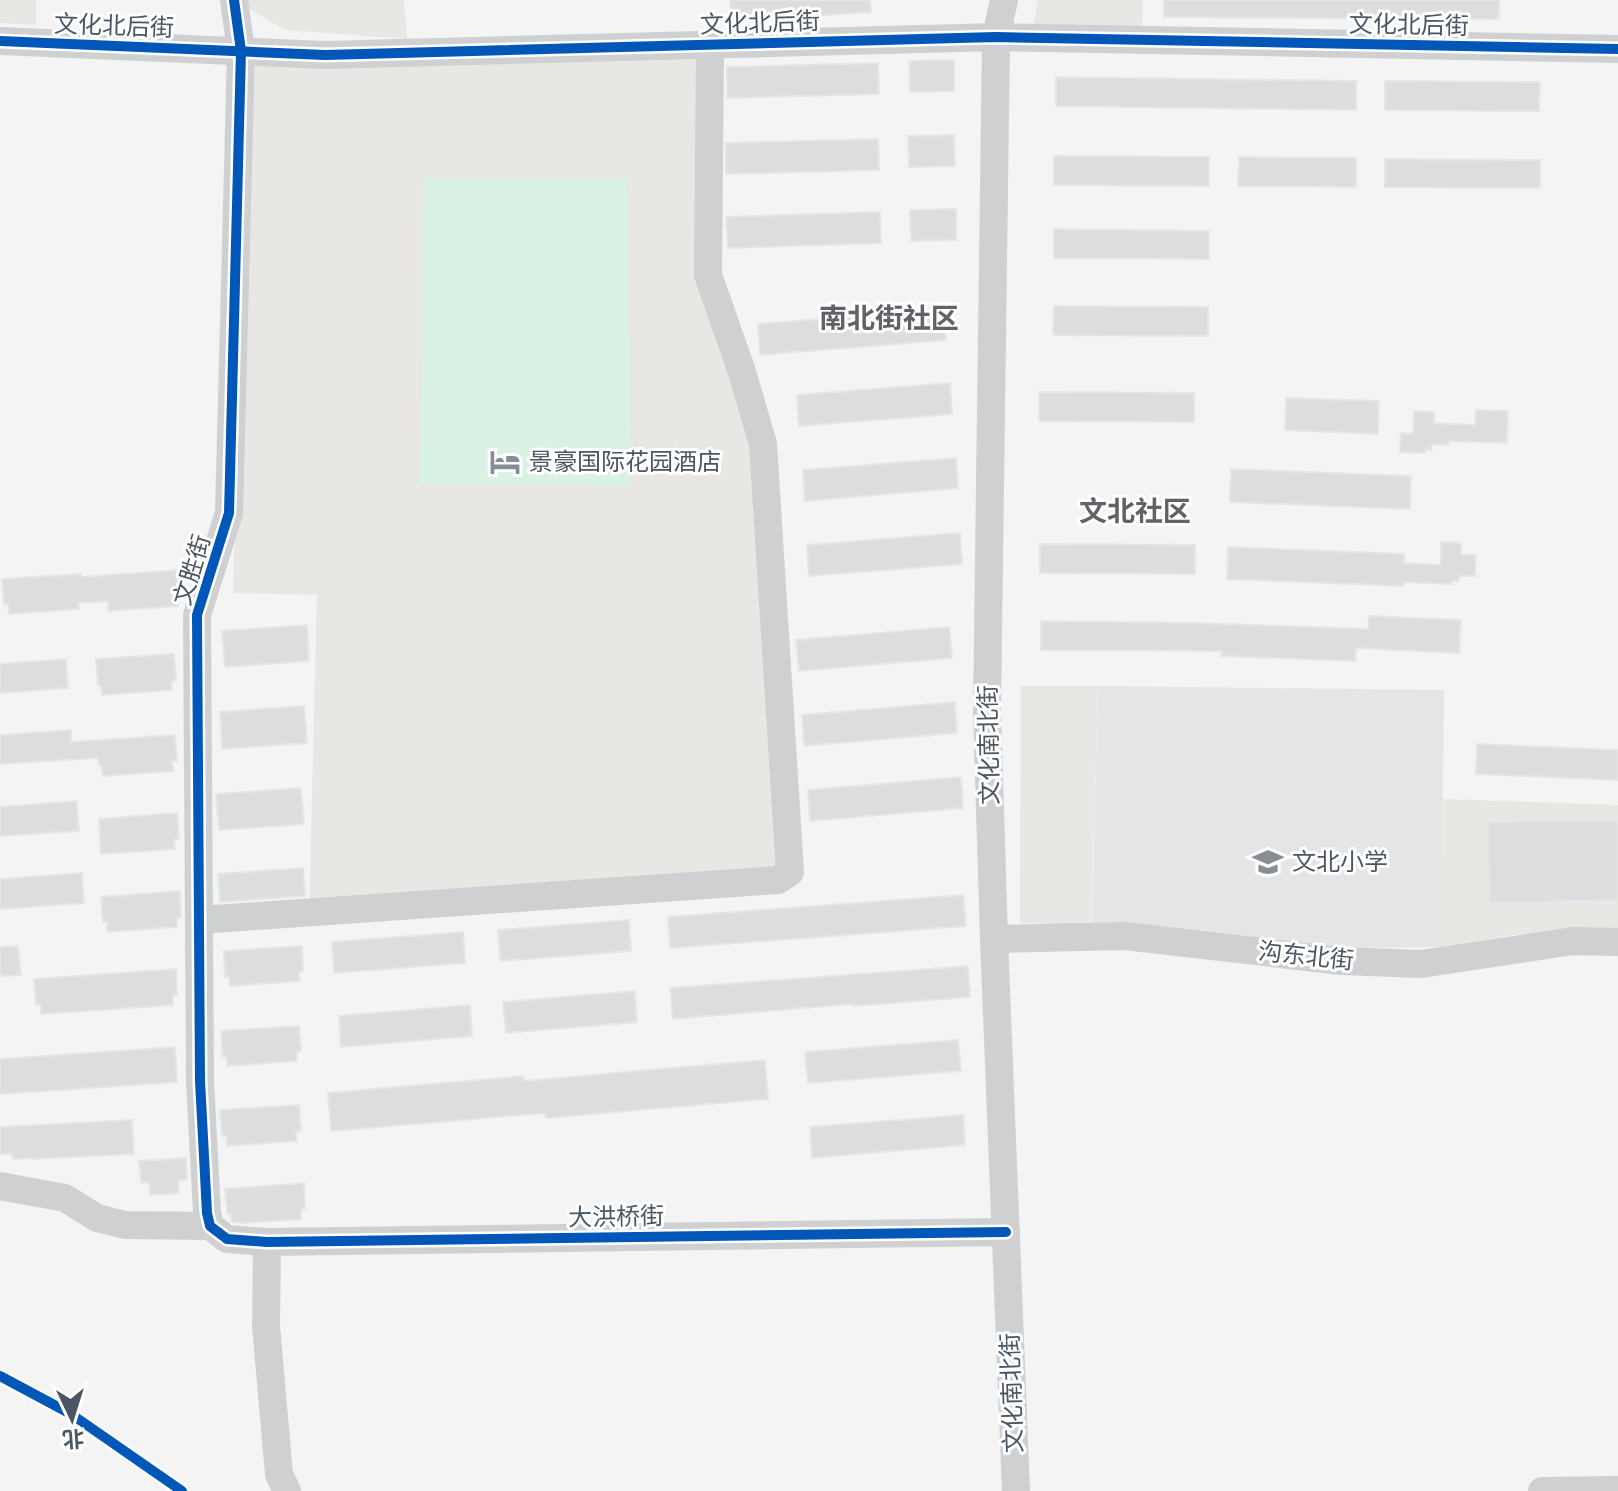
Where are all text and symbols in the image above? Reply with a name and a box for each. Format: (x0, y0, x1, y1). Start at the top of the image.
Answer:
street label: 文化北后街 (699, 4, 820, 40)
street label: 文化北后街 (54, 7, 175, 43)
street label: 文化北后街 (1349, 7, 1469, 41)
district label: 南北街社区 (819, 299, 959, 336)
hotel icon: 景豪国际花园酒店 (488, 445, 522, 479)
place label: 景豪国际花园酒店 (529, 445, 721, 477)
district label: 文北社区 (1079, 492, 1191, 529)
street label: 文胜街 (165, 531, 217, 609)
street label: 文化南北街 (971, 685, 1005, 805)
school or university icon: 文北小学 (1251, 845, 1285, 879)
place label: 文北小学 (1292, 845, 1388, 877)
street label: 沟东北街 (1257, 934, 1356, 976)
street label: 大洪桥街 (568, 1199, 664, 1233)
street label: 文化南北街 (993, 1333, 1029, 1454)
north arrow (32, 1379, 112, 1459)
text: 北 (61, 1424, 85, 1455)

